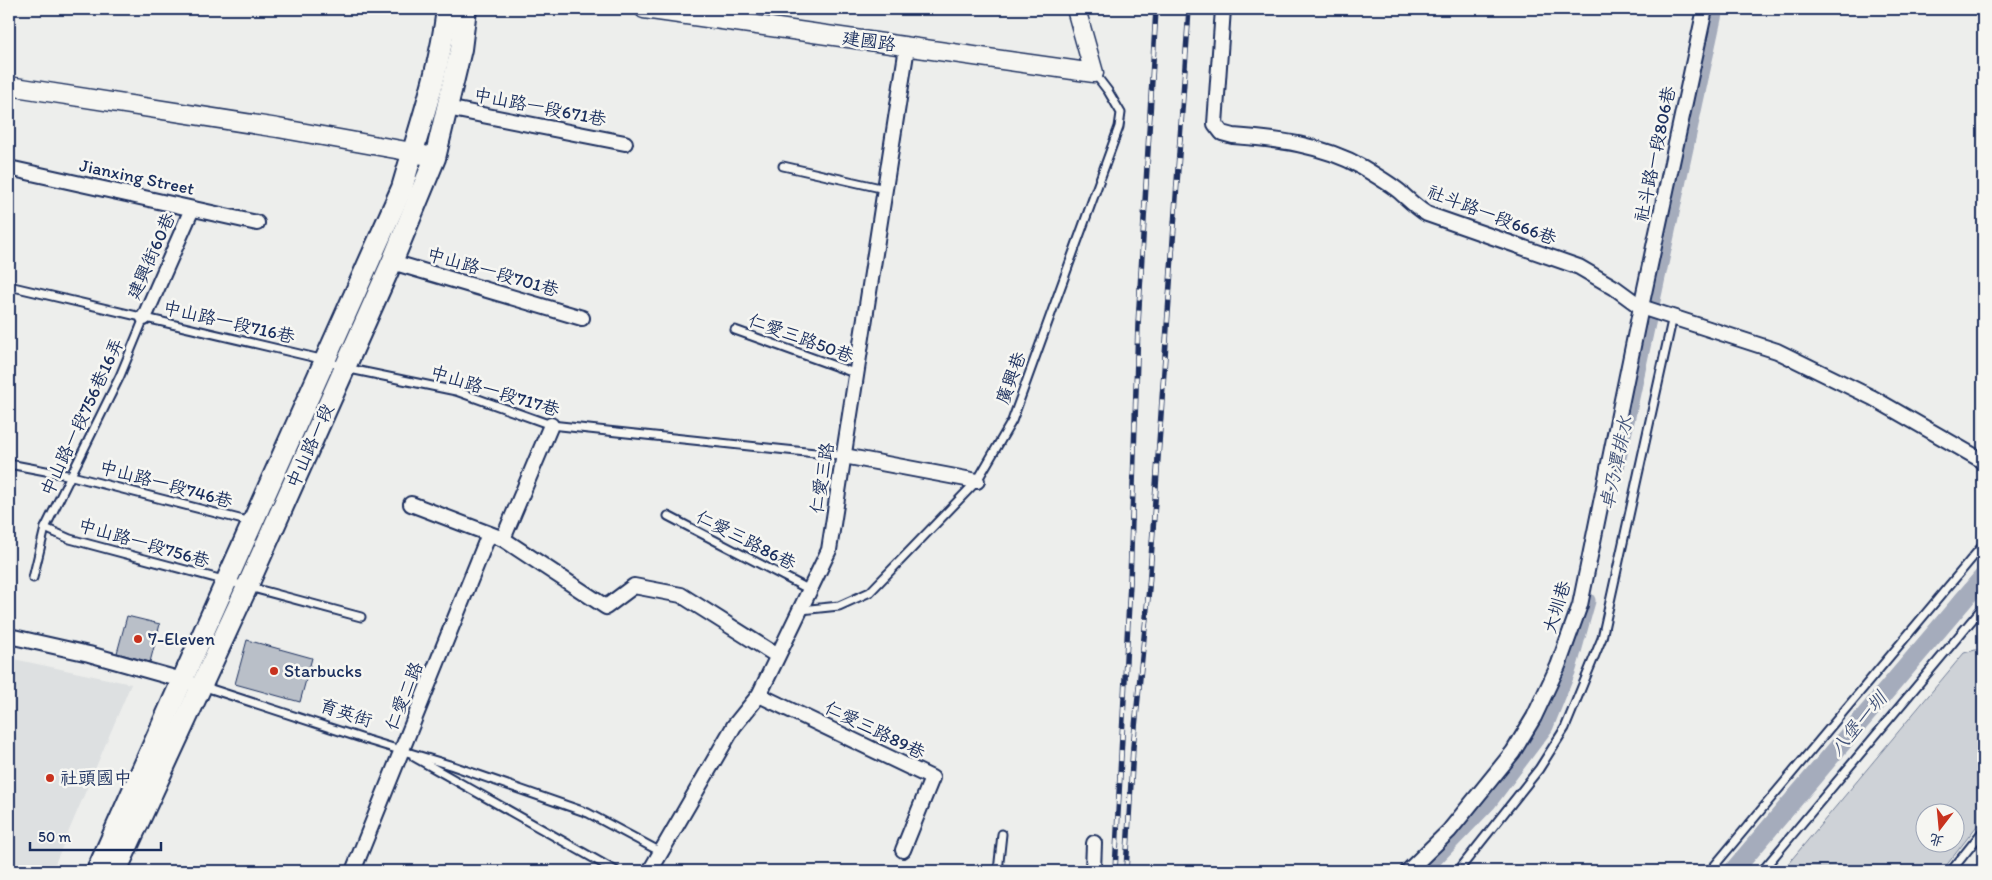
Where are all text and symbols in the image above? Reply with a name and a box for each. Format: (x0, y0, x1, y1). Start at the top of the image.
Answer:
street label: 建國路 (841, 26, 897, 56)
street label: 中山路一段671巷 (472, 83, 608, 131)
street label: 社斗路一段806巷 (1630, 84, 1680, 224)
street label: Jianxing Street (78, 154, 197, 200)
street label: 社斗路一段666巷 (1424, 180, 1560, 250)
street label: 建興街60巷 (122, 209, 180, 303)
street label: 中山路一段701巷 (424, 243, 562, 301)
street label: 中山路一段716巷 (161, 296, 297, 348)
street label: 仁愛三路50巷 (745, 309, 857, 367)
street label: 中山路一段756巷16弄 (36, 335, 128, 499)
street label: 廣興巷 (991, 349, 1031, 407)
street label: 中山路一段717巷 (428, 361, 562, 421)
street label: 中山路一段 (282, 400, 338, 492)
water label: 卓乃潭排水 (1595, 413, 1637, 512)
street label: 仁愛三路 (806, 441, 838, 515)
street label: 中山路一段746巷 (97, 456, 235, 512)
street label: 仁愛三路86巷 (692, 505, 800, 575)
street label: 中山路一段756巷 (76, 514, 212, 572)
street label: 大圳巷 (1539, 578, 1575, 636)
place label: 7-Eleven (148, 628, 215, 650)
marker: 7-Eleven (132, 633, 144, 645)
street label: 仁愛二路 (380, 659, 428, 733)
place label: Starbucks (284, 660, 362, 682)
marker: Starbucks (268, 665, 280, 677)
water label: 八堡一圳 (1825, 686, 1893, 761)
street label: 育英街 (317, 694, 375, 732)
street label: 仁愛三路89巷 (821, 696, 929, 764)
place label: 社頭國中 (60, 767, 132, 789)
marker: 社頭國中 (44, 772, 56, 784)
north arrow (1914, 802, 1964, 852)
scale bar (30, 820, 161, 852)
text: 50 m (38, 828, 71, 846)
text: 北 (1927, 830, 1946, 850)

